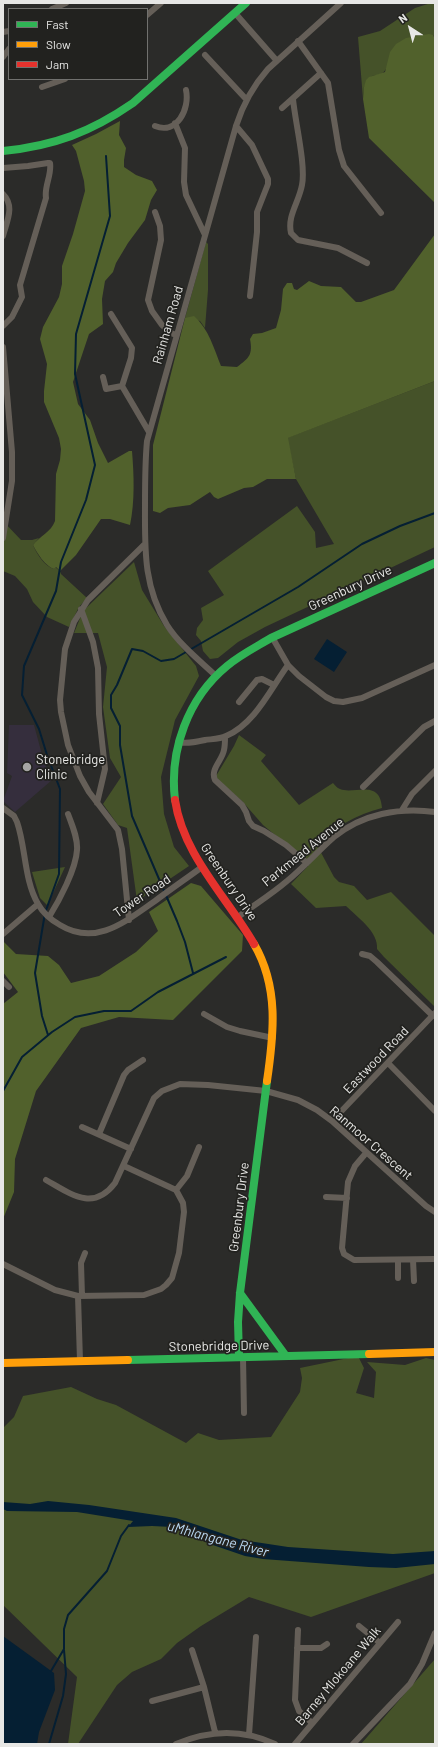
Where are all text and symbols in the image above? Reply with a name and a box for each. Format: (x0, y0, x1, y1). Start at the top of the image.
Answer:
legend (8, 8, 148, 80)
north arrow (390, 8, 430, 48)
text: N (396, 10, 409, 25)
text: Fast (46, 17, 69, 31)
text: Slow (46, 37, 71, 51)
text: Jam (46, 57, 69, 71)
street label: Rainham Road (149, 284, 187, 366)
street label: Greenbury Drive (306, 562, 394, 614)
place label: Stonebridge Clinic (36, 752, 105, 783)
marker: Stonebridge Clinic (21, 761, 33, 773)
street label: Parkmead Avenue (259, 814, 347, 890)
street label: Greenbury Drive (197, 840, 261, 924)
street label: Tower Road (111, 871, 173, 921)
street label: Eastwood Road (340, 1023, 412, 1097)
street label: Ranmoor Crescent (326, 1103, 416, 1183)
street label: Greenbury Drive (226, 1161, 252, 1253)
street label: Stonebridge Drive (168, 1337, 270, 1355)
water label: uMhlangane River (166, 1517, 270, 1561)
street label: Barney Mlokoane Walk (292, 1623, 384, 1729)

